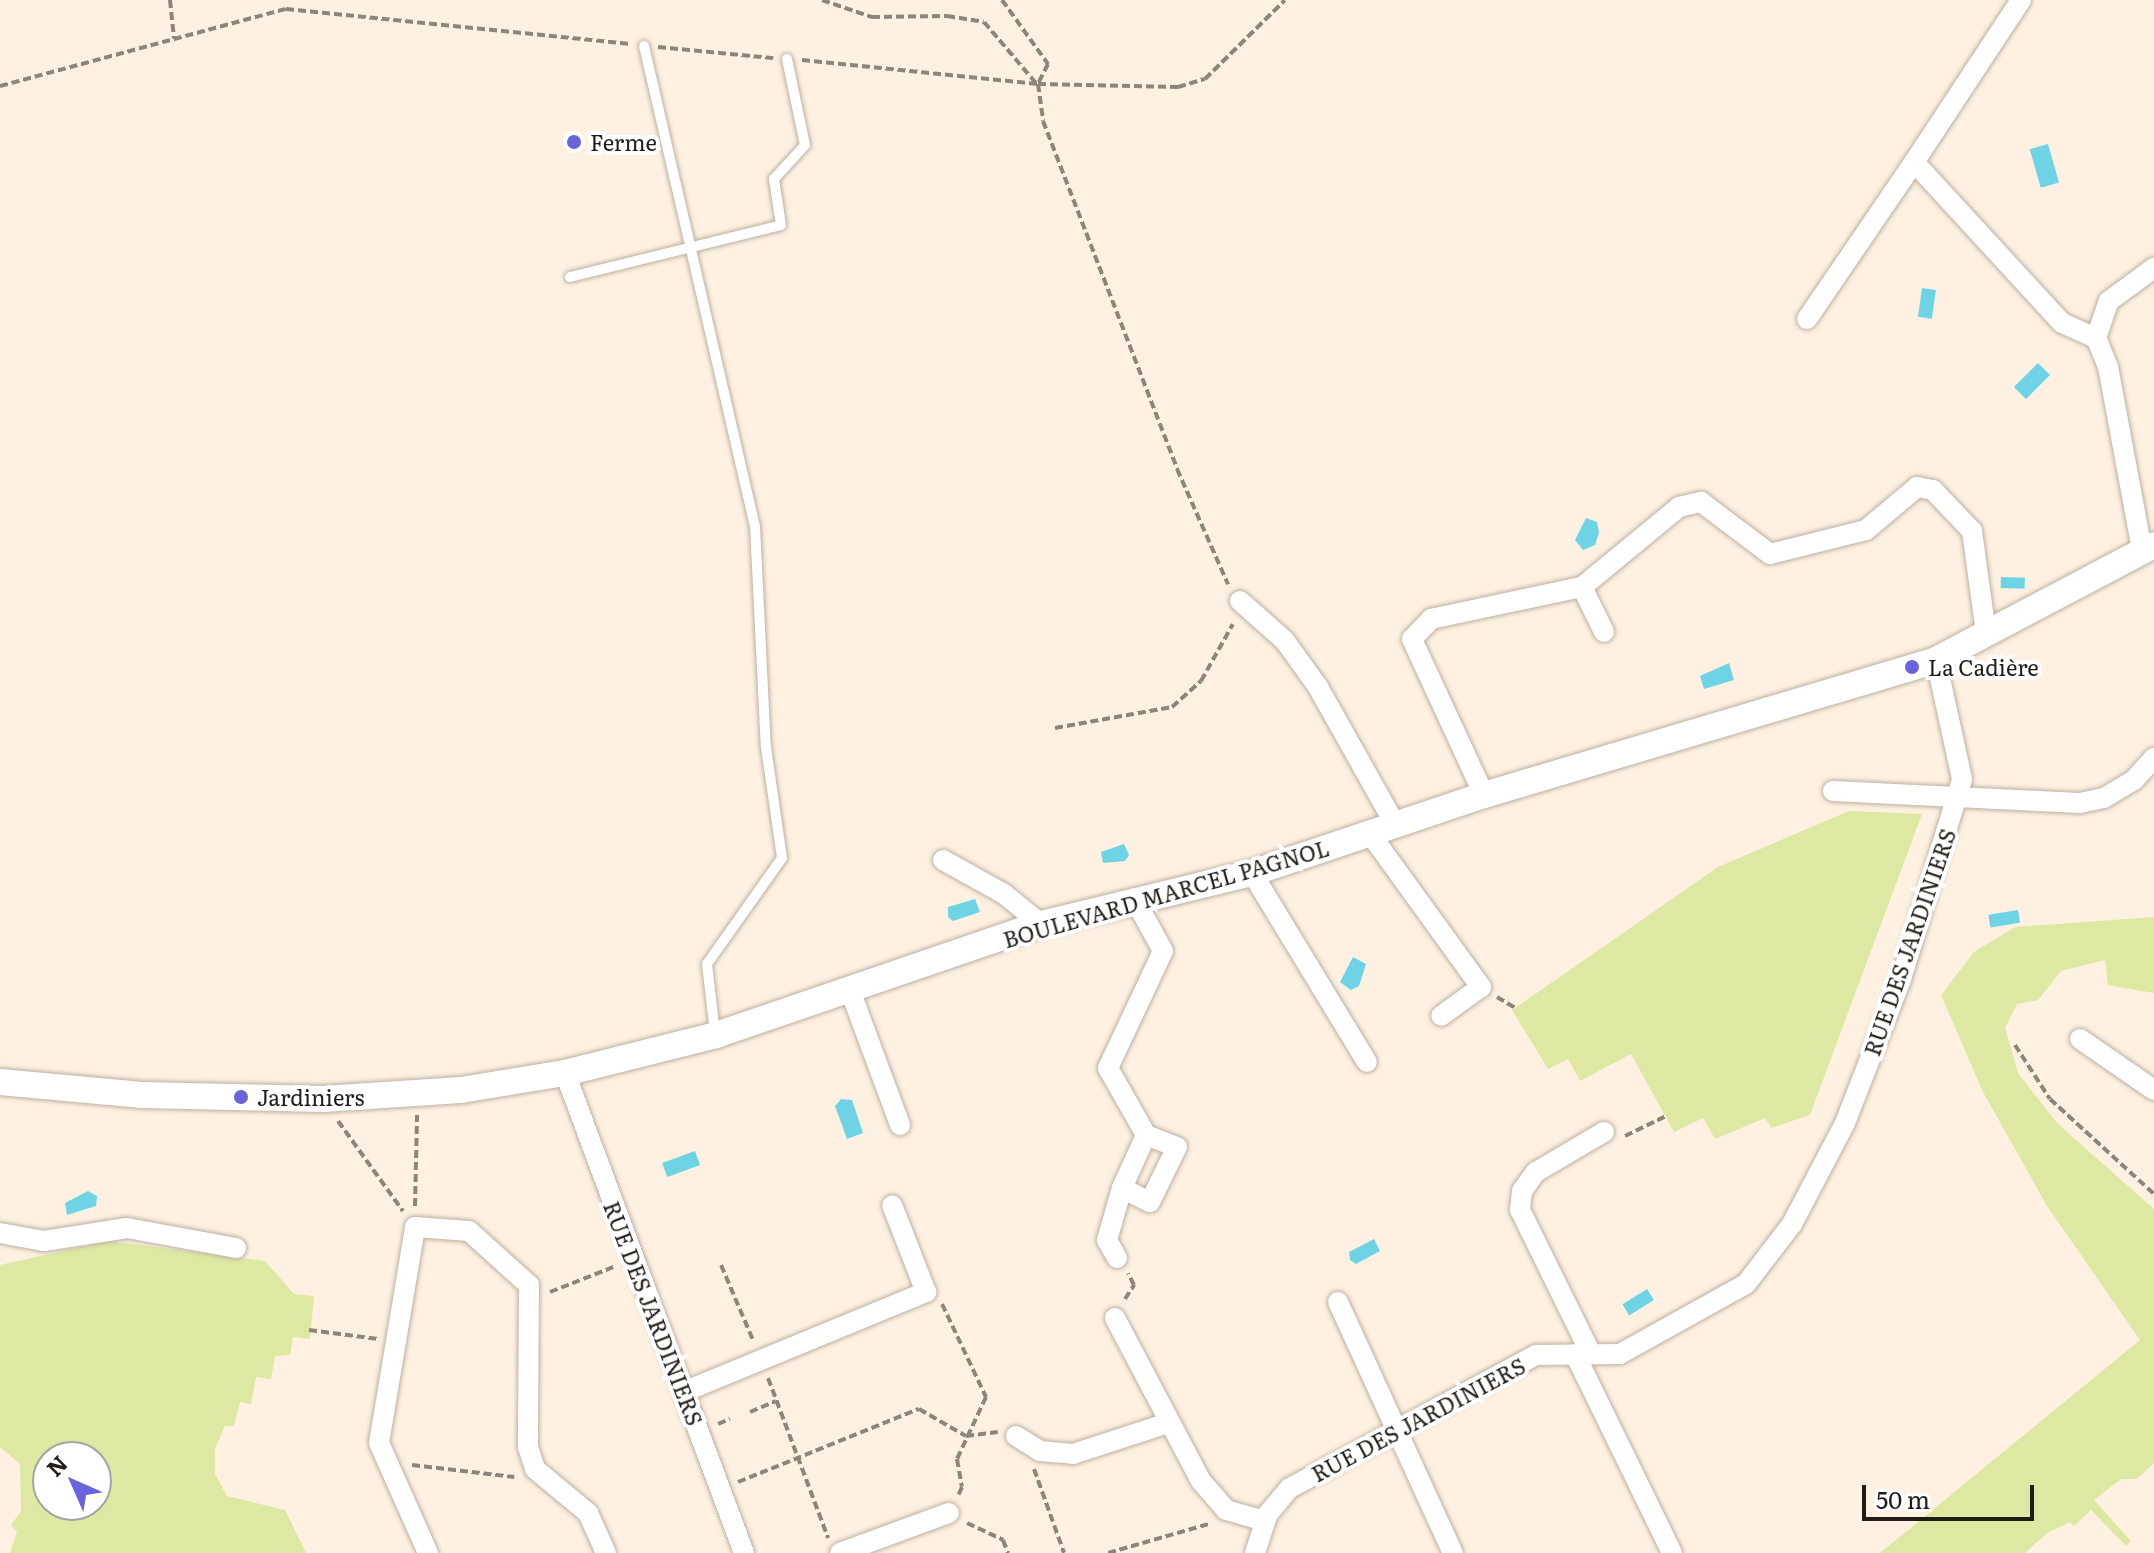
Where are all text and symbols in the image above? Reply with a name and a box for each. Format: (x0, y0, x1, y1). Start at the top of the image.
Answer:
place label: Ferme (590, 129, 657, 155)
marker: Ferme (565, 133, 583, 151)
place label: La Cadière (1928, 654, 2039, 680)
marker: La Cadière (1903, 658, 1921, 676)
street label: RUE DES JARDINIERS (1858, 825, 1960, 1059)
street label: BOULEVARD MARCEL PAGNOL (1000, 834, 1332, 952)
place label: Jardiniers (257, 1084, 364, 1110)
marker: Jardiniers (232, 1088, 250, 1106)
street label: RUE DES JARDINIERS (599, 1197, 709, 1429)
street label: RUE DES JARDINIERS (1307, 1351, 1529, 1487)
north arrow (32, 1441, 112, 1521)
text: N (38, 1447, 74, 1483)
scale bar (1866, 1469, 2038, 1519)
text: 50 m (1876, 1481, 1930, 1516)

